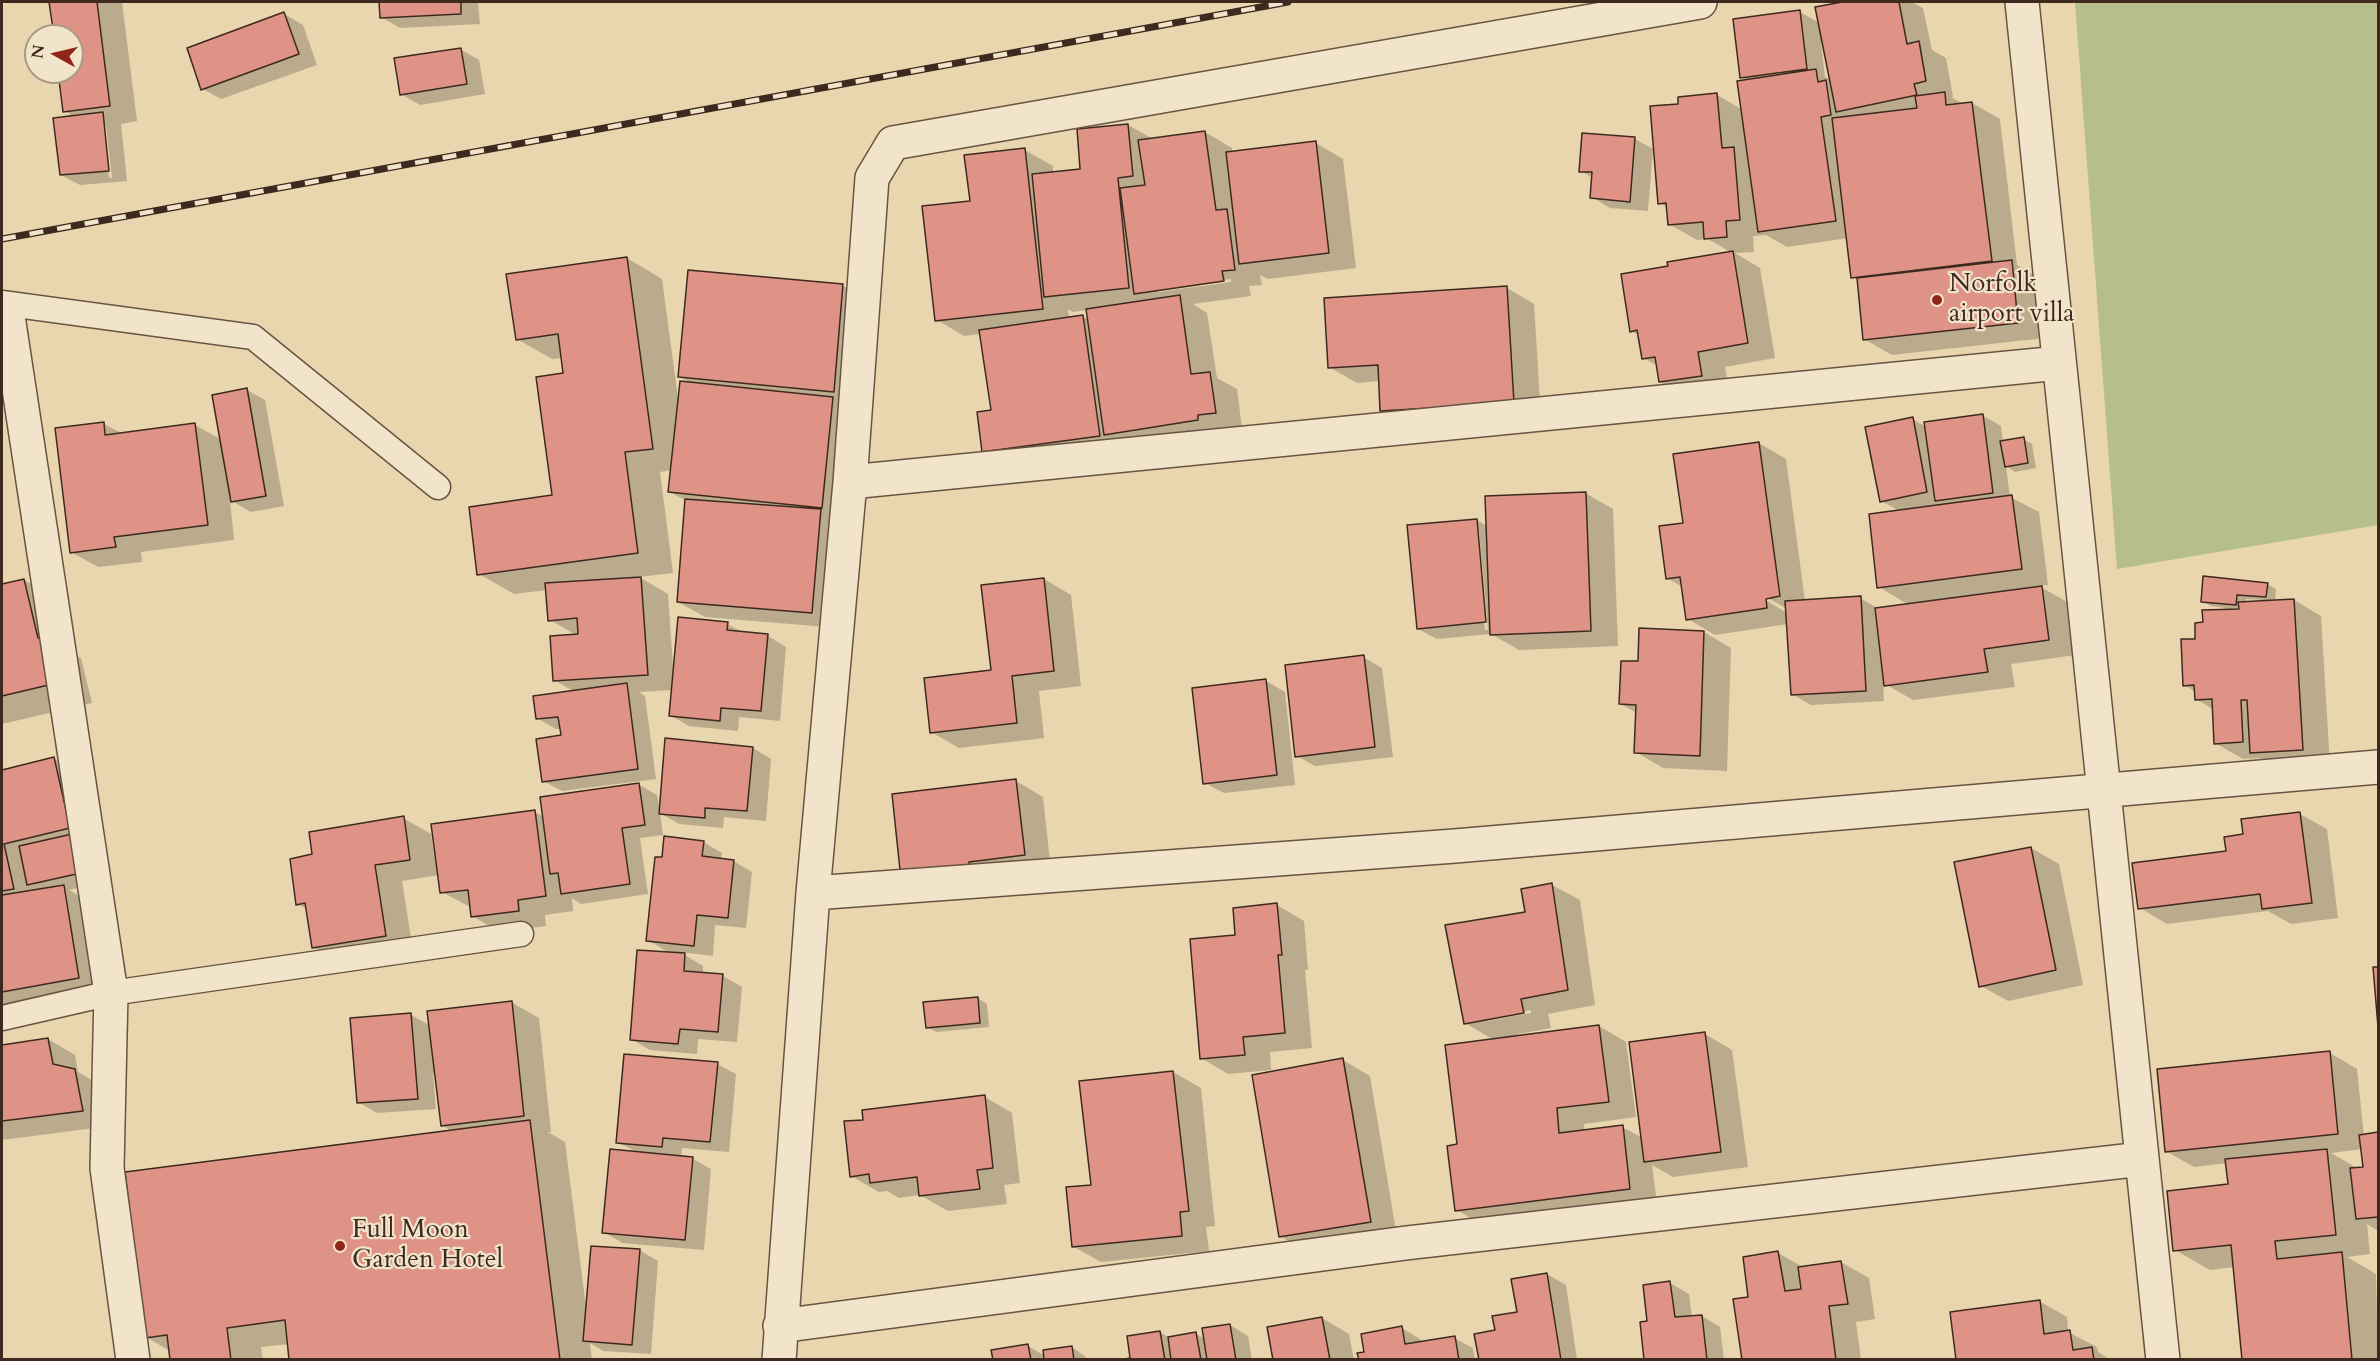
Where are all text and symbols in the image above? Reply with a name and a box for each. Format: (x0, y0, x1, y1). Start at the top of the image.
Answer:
north arrow (24, 24, 84, 84)
text: N (26, 43, 50, 60)
place label: Norfolk airport villa (1949, 269, 2075, 330)
marker: Norfolk airport villa (1930, 293, 1944, 307)
place label: Full Moon Garden Hotel (352, 1215, 503, 1276)
marker: Full Moon Garden Hotel (333, 1239, 347, 1253)

